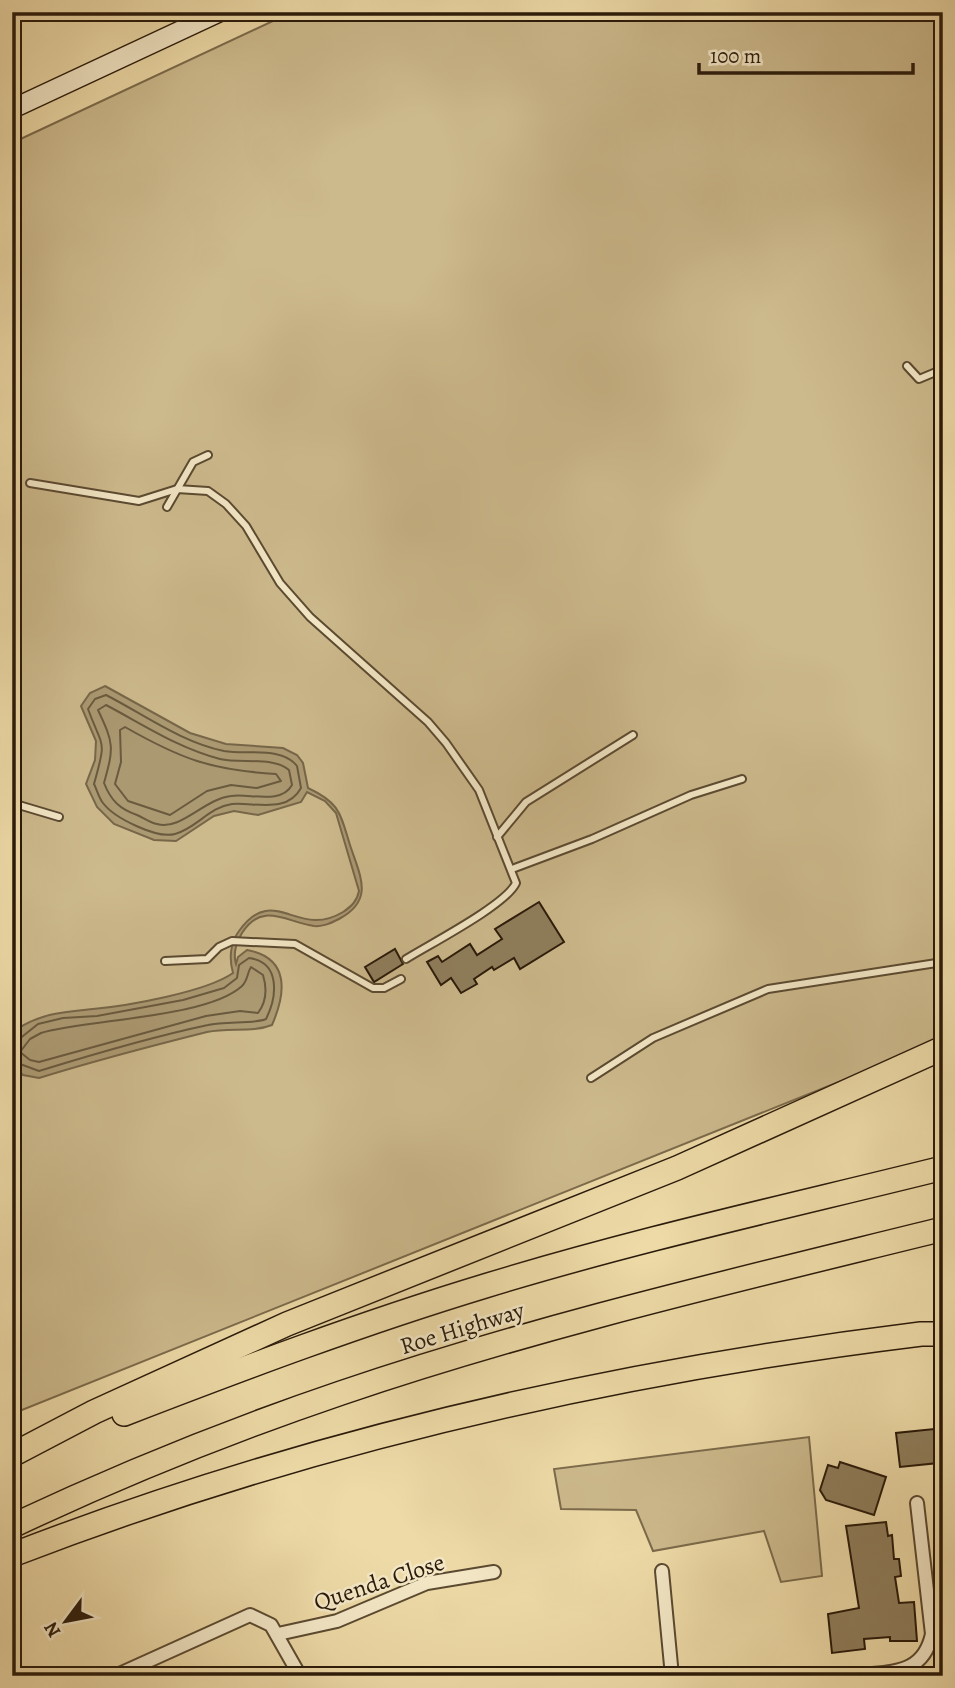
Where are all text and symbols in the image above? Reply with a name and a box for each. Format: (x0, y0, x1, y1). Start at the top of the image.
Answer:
scale bar (699, 32, 913, 76)
text: 100 m (710, 42, 761, 70)
street label: Roe Highway (396, 1294, 528, 1362)
street label: Quenda Close (310, 1546, 448, 1618)
north arrow (32, 1586, 102, 1656)
text: N (38, 1617, 67, 1642)

